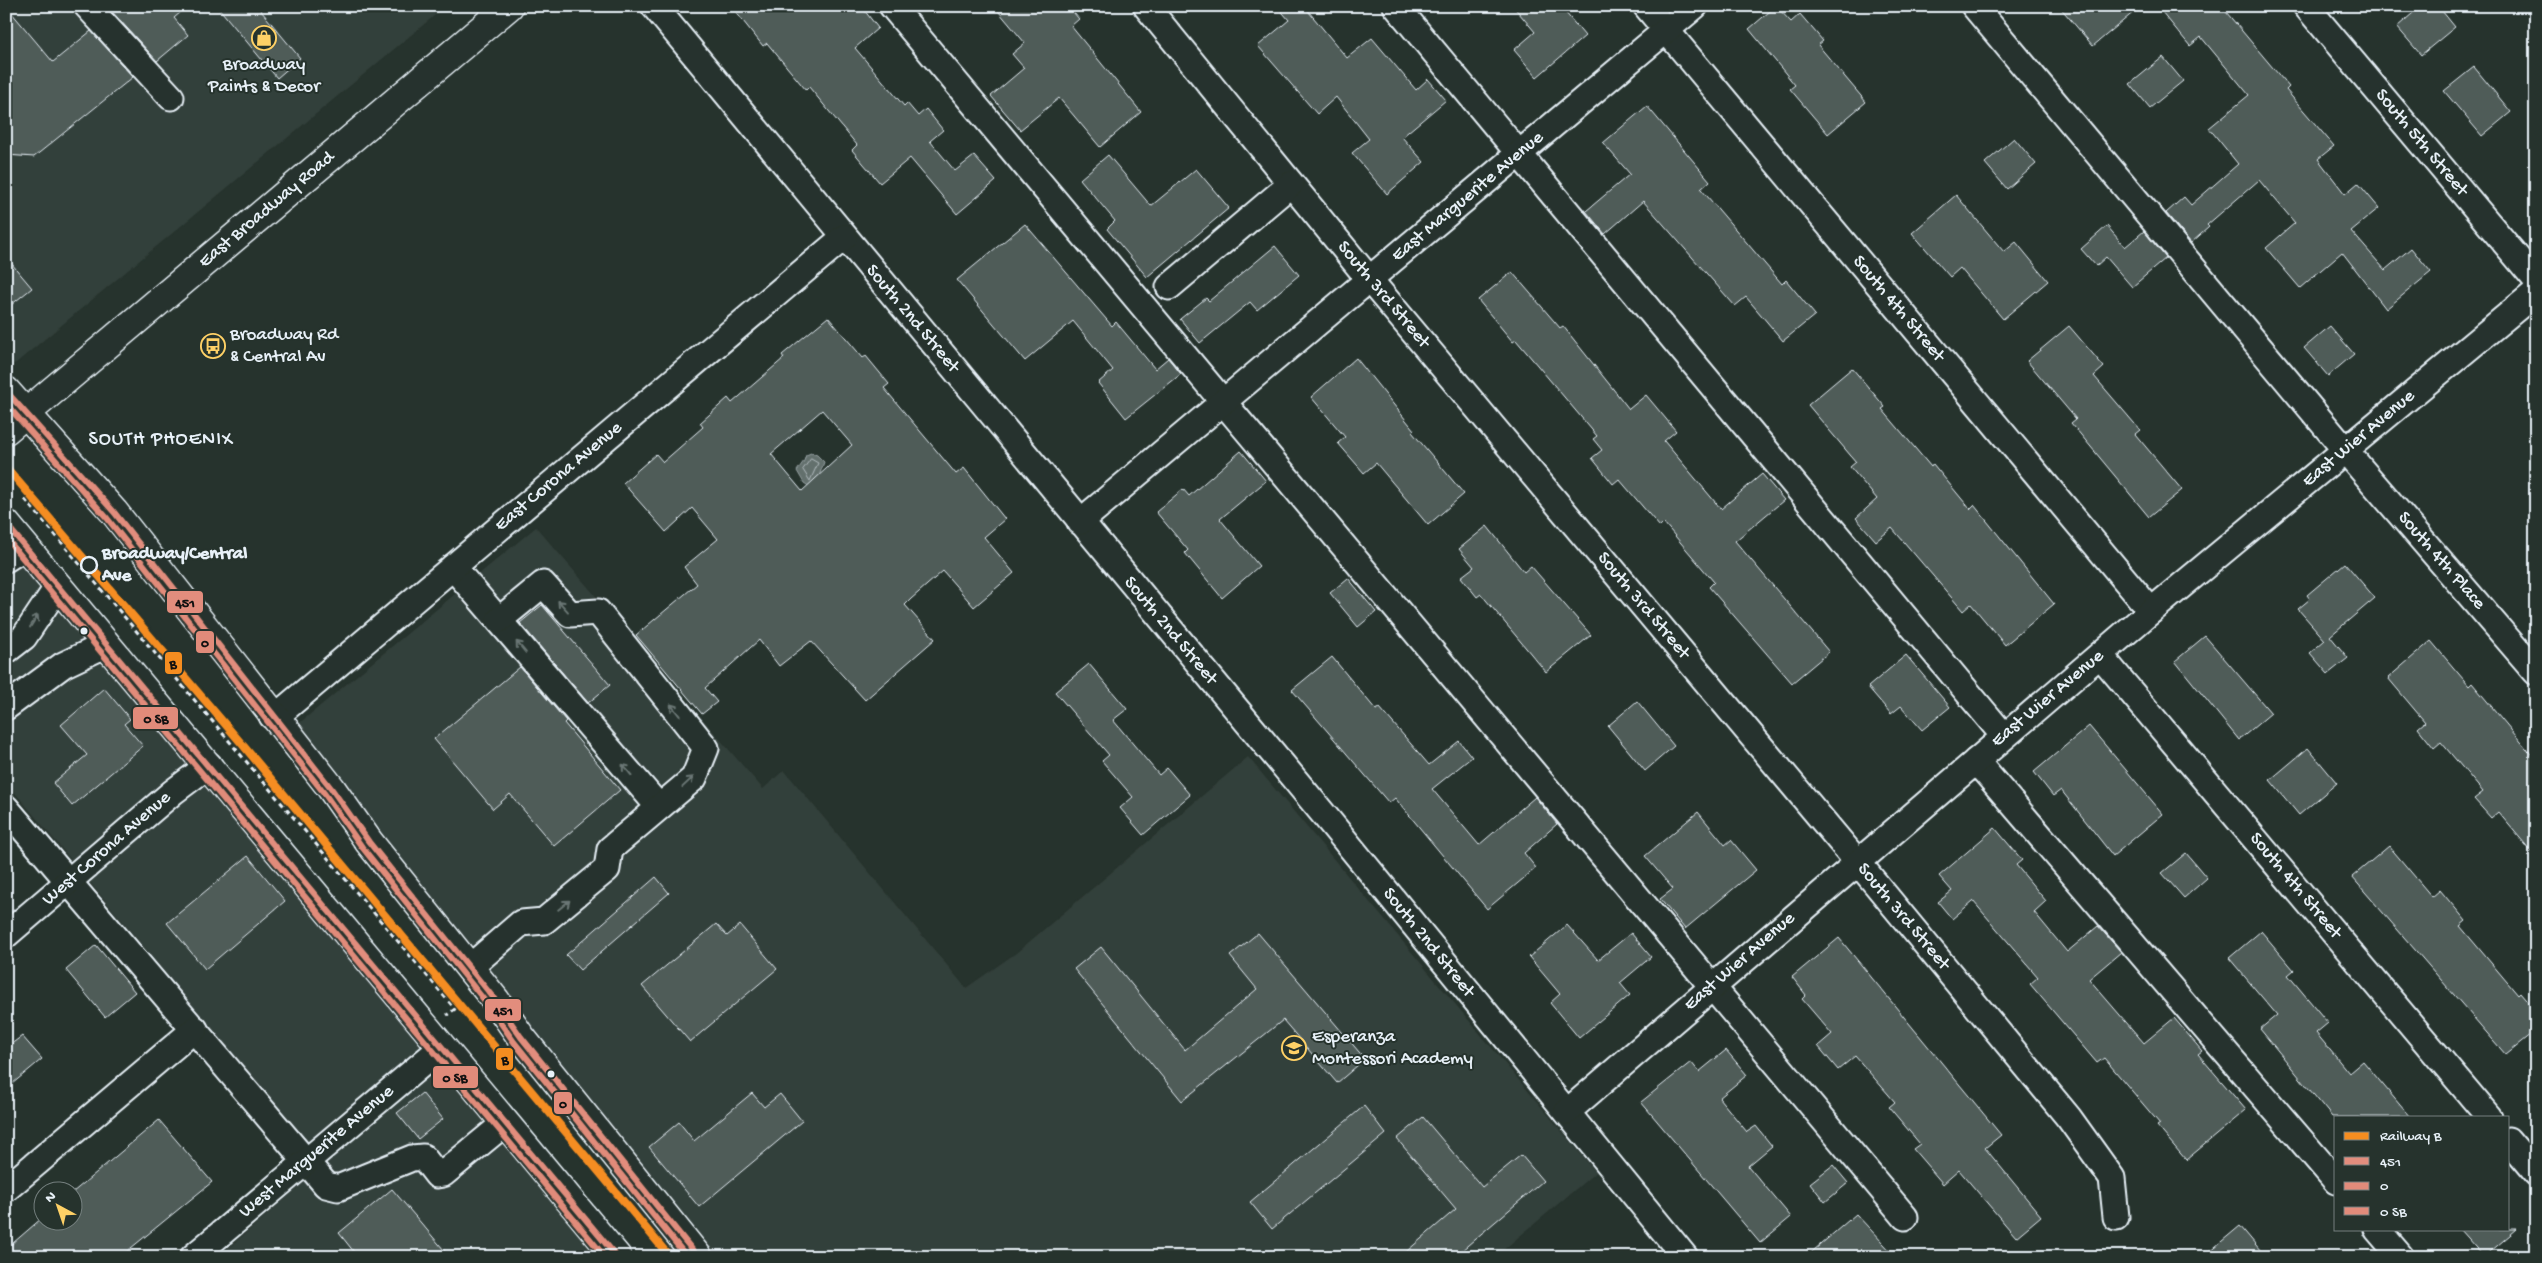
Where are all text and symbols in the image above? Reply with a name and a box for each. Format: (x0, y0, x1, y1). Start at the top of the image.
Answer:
shop icon: Broadway Paints & Decor (251, 25, 277, 51)
place label: Broadway Paints & Decor (207, 54, 322, 99)
street label: South 5th Street (2369, 85, 2474, 203)
street label: East Marguerite Avenue (1387, 126, 1549, 267)
street label: East Broadway Road (194, 145, 341, 274)
street label: South 3rd Street (1331, 237, 1436, 355)
street label: South 4th Street (1847, 251, 1951, 369)
street label: South 2nd Street (860, 260, 966, 380)
place label: Broadway Rd & Central Av (229, 324, 340, 369)
bus stop icon: Broadway Rd & Central Av (200, 333, 226, 359)
street label: East Wier Avenue (2298, 385, 2420, 493)
street label: East Corona Avenue (490, 417, 628, 537)
district label: SOUTH PHOENIX (88, 429, 234, 452)
street label: South 4th Place (2392, 507, 2490, 615)
place label: Broadway/Central Ave (101, 543, 248, 588)
street label: South 3rd Street (1591, 548, 1696, 666)
marker: Broadway/Central Ave (80, 556, 98, 574)
street label: South 2nd Street (1118, 572, 1224, 692)
line badge: 451 (166, 590, 204, 614)
text: 451 (174, 596, 195, 613)
one-way arrow (557, 600, 569, 613)
one-way arrow (29, 614, 39, 628)
unlabelled marker (79, 626, 89, 636)
line badge: 0 (195, 630, 215, 654)
text: 0 (201, 636, 209, 653)
one-way arrow (516, 640, 527, 653)
street label: East Wier Avenue (1987, 645, 2109, 753)
line badge: B (164, 651, 183, 675)
text: B (168, 657, 177, 674)
one-way arrow (670, 703, 681, 716)
line badge: 0 SB (132, 706, 179, 730)
text: 0 SB (144, 712, 169, 729)
one-way arrow (621, 764, 633, 777)
one-way arrow (682, 776, 695, 788)
street label: West Corona Avenue (38, 787, 176, 911)
street label: South 4th Street (2244, 828, 2348, 946)
street label: South 3rd Street (1851, 859, 1956, 977)
street label: South 2nd Street (1377, 883, 1481, 1004)
one-way arrow (557, 899, 570, 910)
street label: East Wier Avenue (1680, 907, 1801, 1017)
line badge: 451 (484, 998, 522, 1022)
text: 451 (492, 1004, 513, 1021)
place label: Esperanza Montessori Academy (1312, 1026, 1473, 1071)
school or university icon: Esperanza Montessori Academy (1281, 1035, 1307, 1061)
line badge: B (495, 1047, 514, 1071)
text: B (500, 1053, 509, 1070)
line badge: 0 SB (432, 1065, 479, 1089)
unlabelled marker (546, 1069, 556, 1079)
text: 0 SB (443, 1071, 468, 1088)
street label: West Marguerite Avenue (235, 1080, 399, 1224)
line badge: 0 (553, 1091, 573, 1115)
text: 0 (559, 1097, 567, 1114)
legend (2334, 1116, 2510, 1230)
text: Railway B (2380, 1128, 2442, 1146)
text: 451 (2380, 1154, 2401, 1172)
text: 0 (2380, 1178, 2389, 1196)
north arrow (32, 1180, 82, 1230)
text: N (42, 1189, 60, 1207)
text: 0 SB (2380, 1204, 2407, 1222)

